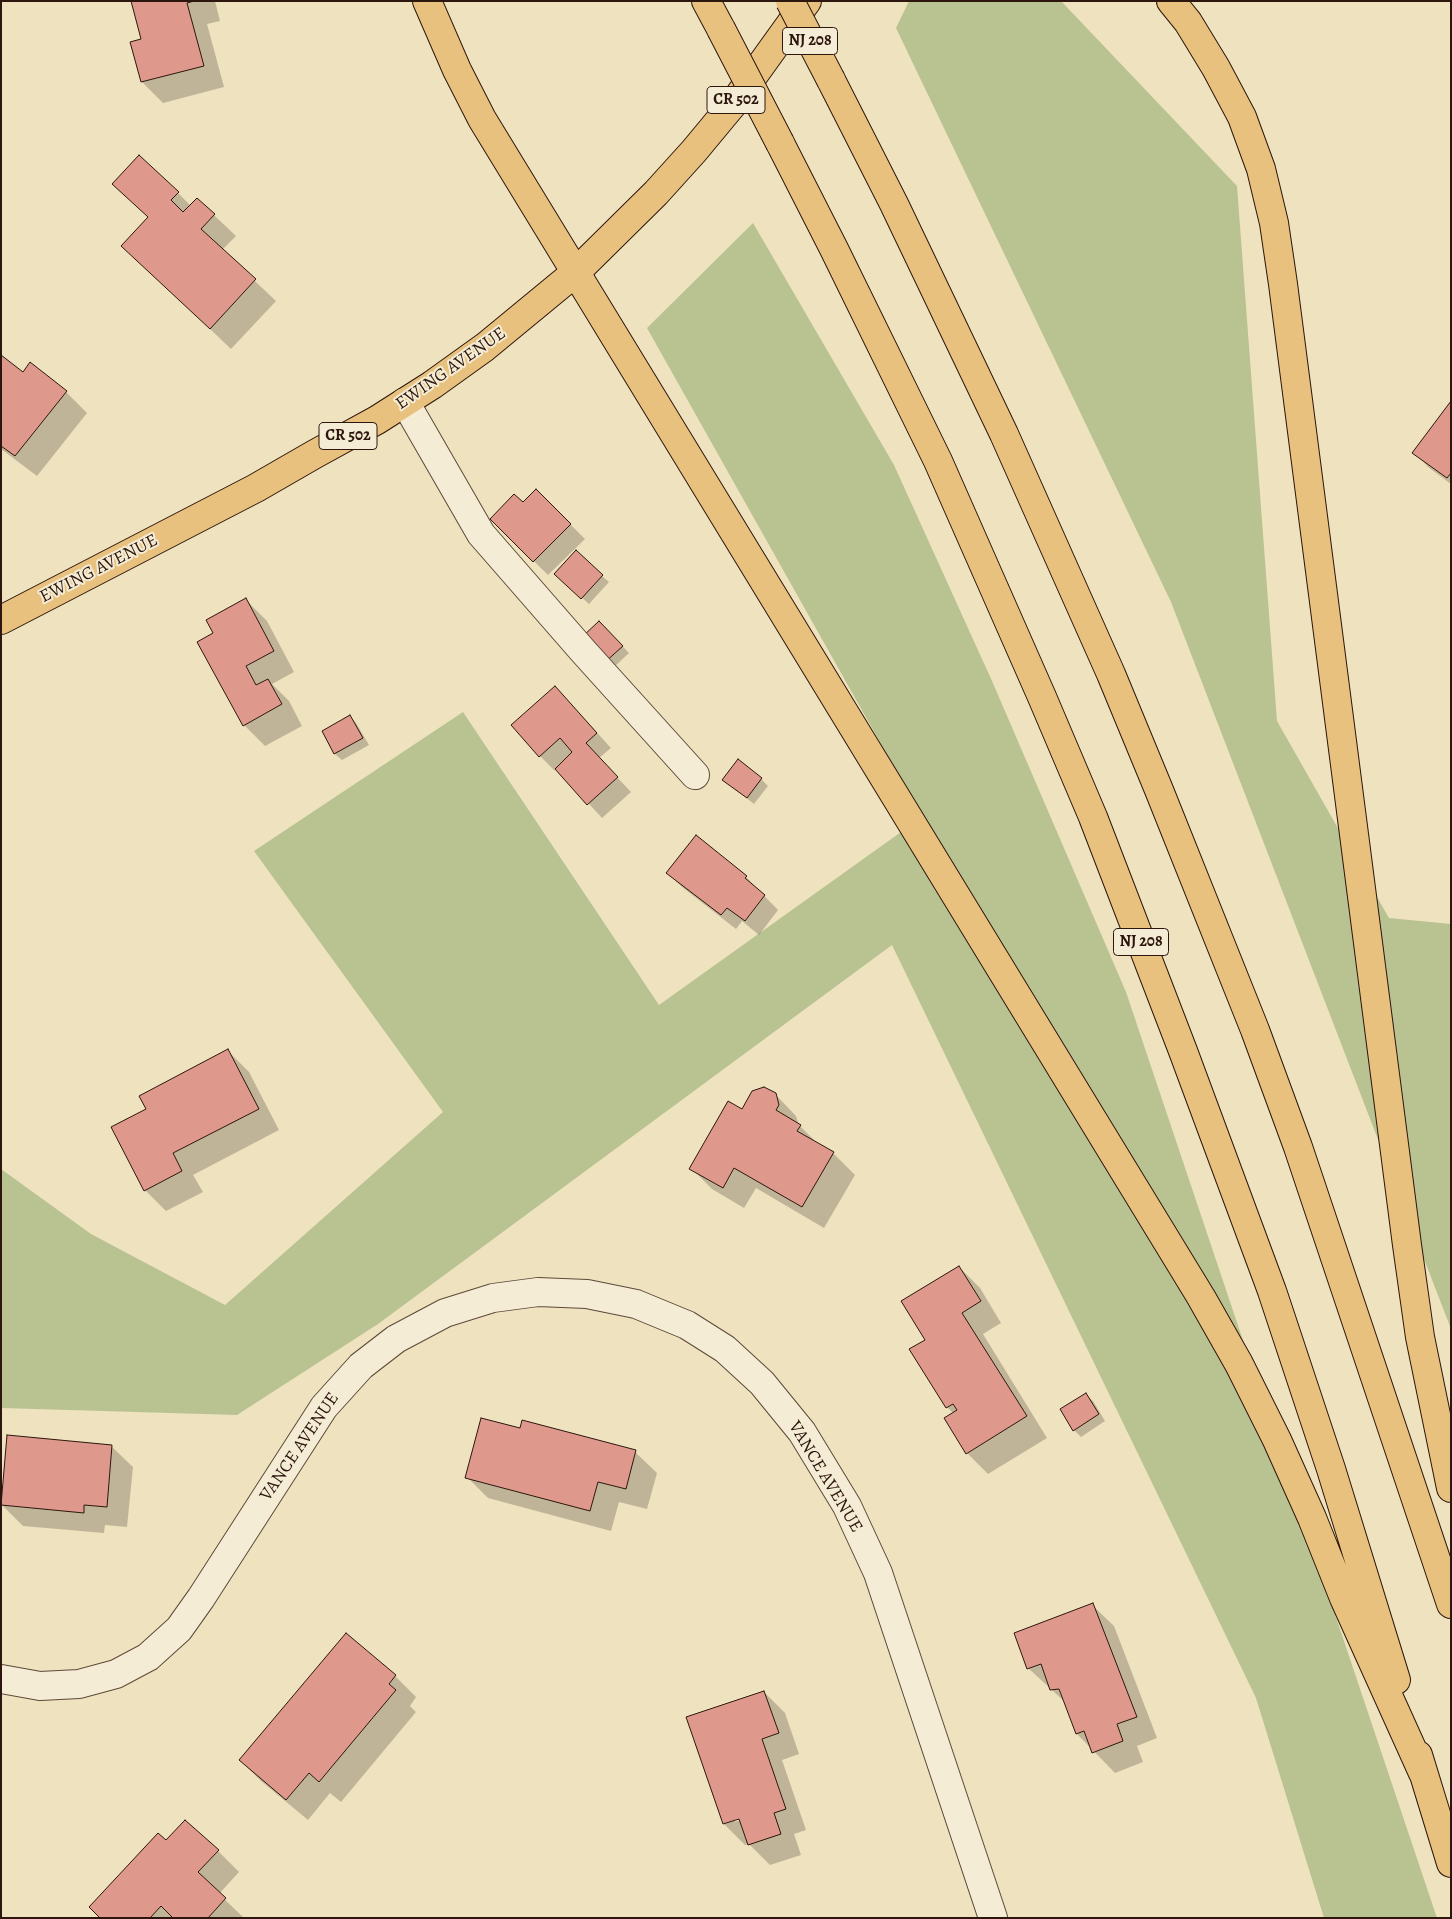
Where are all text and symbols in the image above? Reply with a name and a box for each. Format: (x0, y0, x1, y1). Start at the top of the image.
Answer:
road number: NJ 208 (782, 27, 838, 54)
road number: CR 502 (707, 86, 765, 114)
street label: EWING AVENUE (392, 323, 510, 415)
road number: CR 502 (319, 422, 377, 450)
street label: EWING AVENUE (36, 530, 162, 608)
road number: NJ 208 (1114, 929, 1168, 956)
street label: VANCE AVENUE (256, 1389, 344, 1505)
street label: VANCE AVENUE (783, 1417, 867, 1537)

